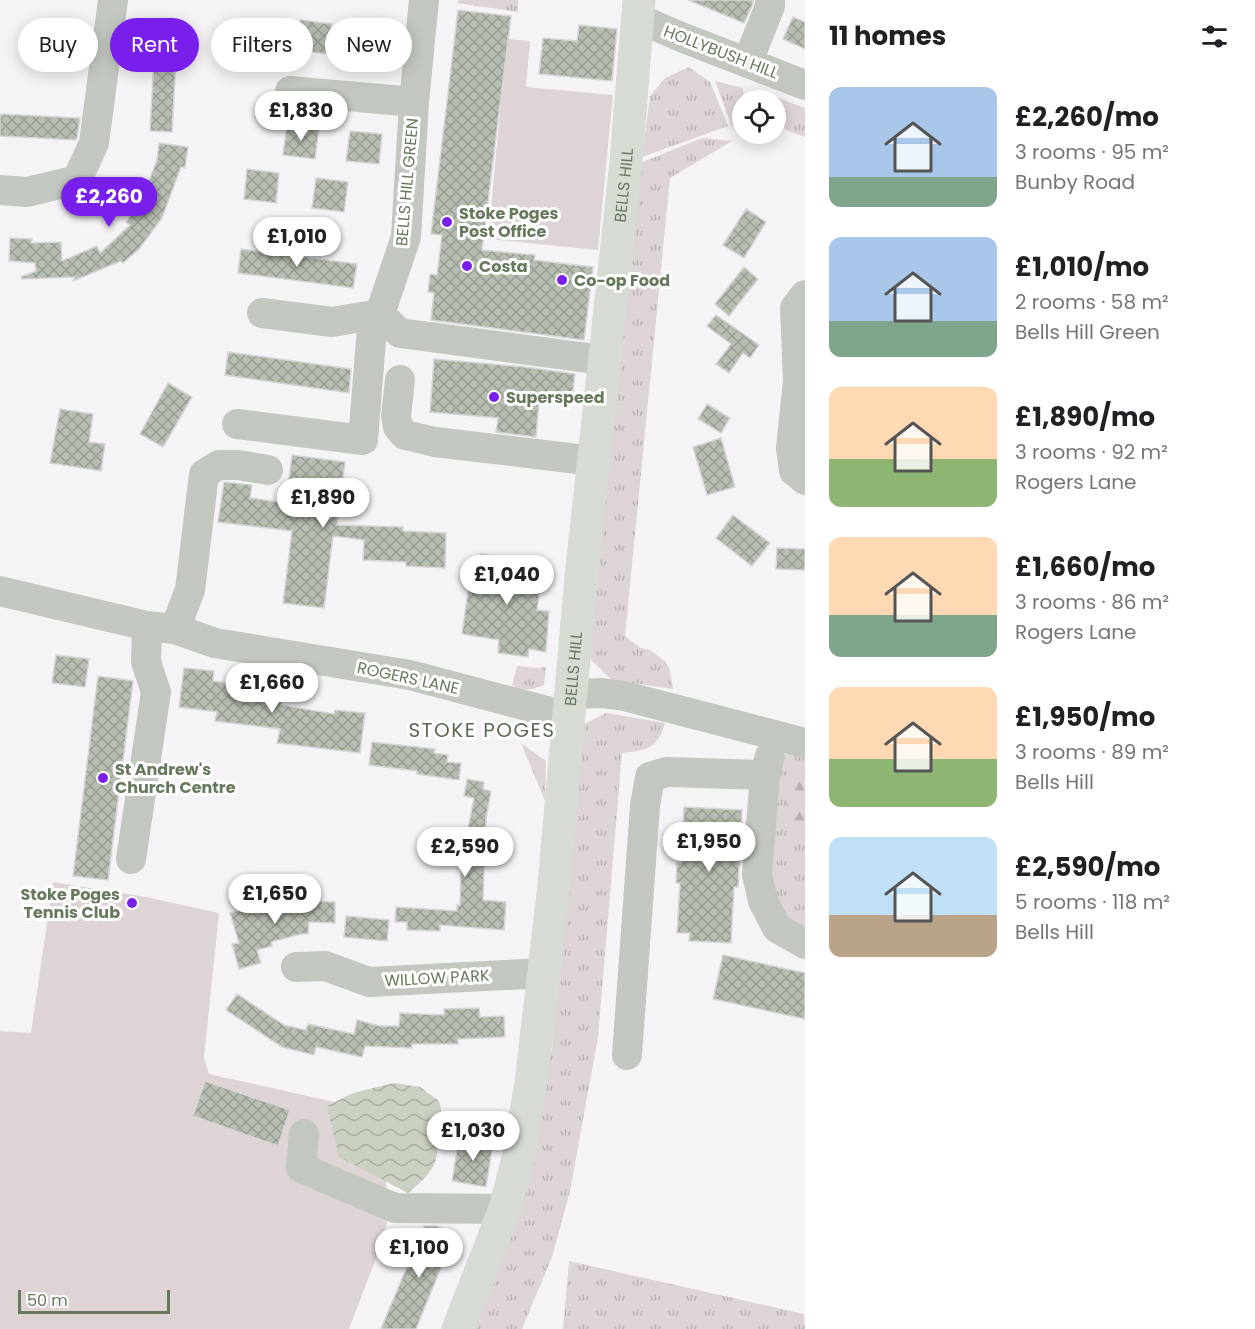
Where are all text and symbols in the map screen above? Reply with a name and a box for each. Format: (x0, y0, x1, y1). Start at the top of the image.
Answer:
chip: Buy (18, 18, 98, 72)
chip: Rent (110, 18, 199, 72)
chip: Filters (211, 18, 313, 72)
chip: New (325, 18, 412, 72)
text: 11 homes (829, 18, 946, 54)
street label: HOLLYBUSH HILL (660, 20, 782, 84)
icon: filters (1198, 20, 1231, 53)
map controls (732, 90, 786, 144)
button: locate (732, 90, 786, 144)
pin: £1,830 (252, 91, 350, 142)
text: £1,830 (269, 96, 333, 124)
text: £2,260/mo (1015, 99, 1159, 135)
icon: home (877, 111, 949, 183)
street label: BELLS HILL GREEN (390, 117, 424, 247)
text: 3 rooms · 95 m² (1015, 138, 1169, 166)
street label: BELLS HILL (608, 147, 639, 224)
text: Bunby Road (1015, 168, 1135, 196)
pin: £2,260 (60, 177, 158, 228)
text: £2,260 (75, 182, 143, 210)
place label: Stoke Poges Post Office (459, 202, 559, 243)
marker: Stoke Poges Post Office (440, 215, 454, 229)
pin: £1,010 (248, 217, 346, 268)
text: £1,010 (267, 222, 327, 250)
text: £1,010/mo (1015, 249, 1149, 285)
place label: Costa (479, 255, 528, 278)
marker: Costa (460, 259, 474, 273)
icon: home (877, 261, 949, 333)
place label: Co-op Food (574, 269, 670, 292)
marker: Co-op Food (555, 273, 569, 287)
text: 2 rooms · 58 m² (1015, 288, 1169, 316)
text: Bells Hill Green (1015, 318, 1160, 346)
place label: Superspeed (506, 386, 605, 409)
marker: Superspeed (487, 390, 501, 404)
text: £1,890/mo (1015, 399, 1155, 435)
icon: home (877, 411, 949, 483)
text: 3 rooms · 92 m² (1015, 438, 1168, 466)
text: Rogers Lane (1015, 468, 1136, 496)
pin: £1,890 (274, 478, 372, 529)
text: £1,890 (291, 483, 355, 511)
text: £1,660/mo (1015, 549, 1155, 585)
pin: £1,040 (458, 555, 556, 606)
text: £1,040 (474, 560, 540, 588)
icon: home (877, 561, 949, 633)
text: 3 rooms · 86 m² (1015, 588, 1169, 616)
text: Rogers Lane (1015, 618, 1136, 646)
street label: BELLS HILL (558, 631, 588, 707)
street label: ROGERS LANE (355, 656, 461, 700)
pin: £1,660 (223, 663, 321, 714)
text: £1,660 (239, 668, 305, 696)
text: £1,950/mo (1015, 699, 1155, 735)
icon: home (877, 711, 949, 783)
district label: STOKE POGES (408, 716, 556, 744)
text: 3 rooms · 89 m² (1015, 738, 1169, 766)
place label: St Andrew's Church Centre (115, 758, 236, 799)
text: Bells Hill (1015, 768, 1094, 796)
marker: St Andrew's Church Centre (96, 771, 110, 785)
pin: £1,950 (660, 822, 758, 873)
pin: £2,590 (416, 827, 514, 878)
text: £1,950 (677, 827, 741, 855)
text: £2,590 (431, 832, 499, 860)
text: £2,590/mo (1015, 849, 1160, 885)
icon: home (877, 861, 949, 933)
pin: £1,650 (226, 874, 324, 925)
text: £1,650 (242, 879, 308, 907)
place label: Stoke Poges Tennis Club (21, 883, 120, 924)
text: 5 rooms · 118 m² (1015, 888, 1170, 916)
marker: Stoke Poges Tennis Club (125, 896, 139, 910)
text: Bells Hill (1015, 918, 1094, 946)
street label: WILLOW PARK (384, 964, 491, 992)
pin: £1,030 (424, 1111, 522, 1162)
text: £1,030 (441, 1116, 505, 1144)
pin: £1,100 (370, 1228, 468, 1279)
text: £1,100 (389, 1233, 449, 1261)
scale bar (18, 1287, 170, 1314)
text: 50 m (27, 1289, 68, 1312)

